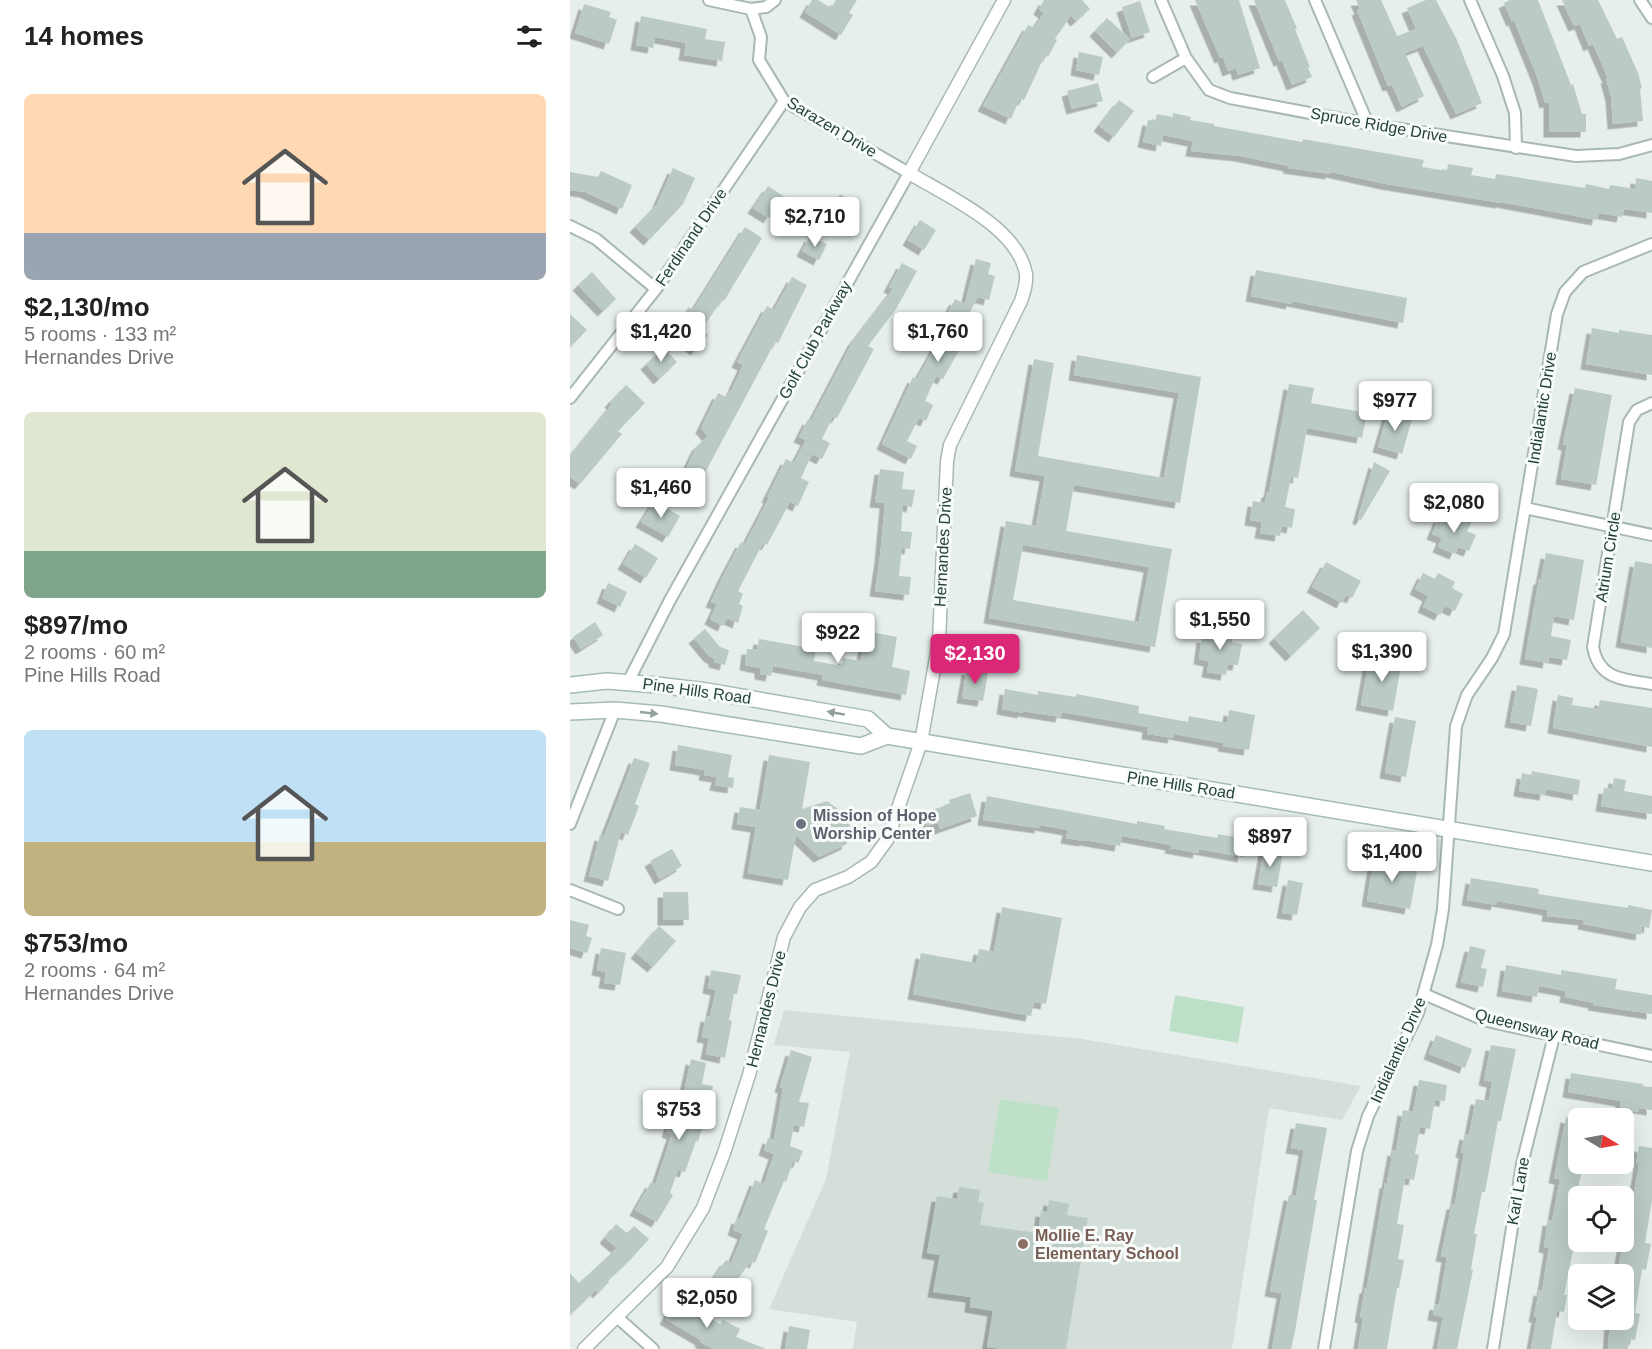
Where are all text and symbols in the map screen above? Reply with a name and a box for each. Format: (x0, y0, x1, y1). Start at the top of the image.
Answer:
icon: filters (513, 20, 546, 53)
text: 14 homes (24, 21, 144, 51)
street label: Sarazen Drive (784, 94, 880, 160)
street label: Spruce Ridge Drive (1309, 105, 1449, 145)
icon: home (231, 133, 339, 241)
street label: Ferdinand Drive (652, 185, 730, 289)
pin: $2,710 (766, 197, 864, 248)
text: $2,710 (784, 205, 846, 227)
street label: Golf Club Parkway (775, 278, 855, 402)
text: $2,130/mo (24, 292, 150, 322)
pin: $1,420 (612, 312, 710, 363)
pin: $1,760 (889, 312, 987, 363)
text: $1,420 (630, 320, 692, 342)
text: $1,760 (907, 320, 969, 342)
text: 5 rooms · 133 m² (24, 323, 176, 345)
text: Hernandes Drive (24, 346, 174, 368)
street label: Indialantic Drive (1525, 350, 1559, 466)
pin: $977 (1359, 381, 1431, 432)
text: $977 (1373, 389, 1417, 411)
icon: home (231, 451, 339, 559)
pin: $1,460 (612, 468, 710, 519)
text: $1,460 (630, 476, 692, 498)
pin: $2,080 (1405, 483, 1503, 534)
street label: Hernandes Drive (931, 487, 955, 607)
text: $2,080 (1423, 491, 1485, 513)
street label: Atrium Circle (1592, 510, 1624, 604)
pin: $1,550 (1171, 600, 1269, 651)
text: $1,550 (1189, 608, 1251, 630)
text: $897/mo (24, 610, 128, 640)
pin: $922 (802, 613, 874, 664)
text: $922 (816, 621, 860, 643)
pin: $1,390 (1333, 632, 1431, 683)
pin: $2,130 (926, 634, 1024, 685)
text: $1,390 (1351, 640, 1413, 662)
text: 2 rooms · 60 m² (24, 641, 165, 663)
text: $2,130 (944, 642, 1006, 664)
text: Pine Hills Road (24, 664, 161, 686)
street label: Pine Hills Road (642, 675, 752, 707)
one-way arrow (640, 708, 659, 718)
one-way arrow (826, 708, 845, 717)
street label: Pine Hills Road (1126, 768, 1236, 802)
icon: home (231, 769, 339, 877)
place label: Mission of Hope Worship Center (813, 807, 937, 842)
marker: Mission of Hope Worship Center (794, 817, 808, 831)
pin: $897 (1234, 817, 1306, 868)
text: $897 (1248, 825, 1292, 847)
pin: $1,400 (1343, 832, 1441, 883)
text: $1,400 (1361, 840, 1423, 862)
text: $753/mo (24, 928, 128, 958)
street label: Hernandes Drive (743, 949, 789, 1069)
text: 2 rooms · 64 m² (24, 959, 165, 981)
text: Hernandes Drive (24, 982, 174, 1004)
street label: Indialantic Drive (1367, 994, 1429, 1105)
street label: Queensway Road (1473, 1005, 1601, 1053)
pin: $753 (643, 1090, 715, 1141)
text: $753 (657, 1098, 701, 1120)
north arrow (1568, 1108, 1634, 1174)
map controls (1568, 1108, 1634, 1330)
street label: Karl Lane (1504, 1156, 1532, 1226)
button: locate (1568, 1186, 1634, 1252)
place label: Mollie E. Ray Elementary School (1035, 1227, 1179, 1262)
marker: Mollie E. Ray Elementary School (1016, 1237, 1030, 1251)
button: layers (1568, 1264, 1634, 1330)
pin: $2,050 (658, 1278, 756, 1329)
text: $2,050 (676, 1286, 738, 1308)

